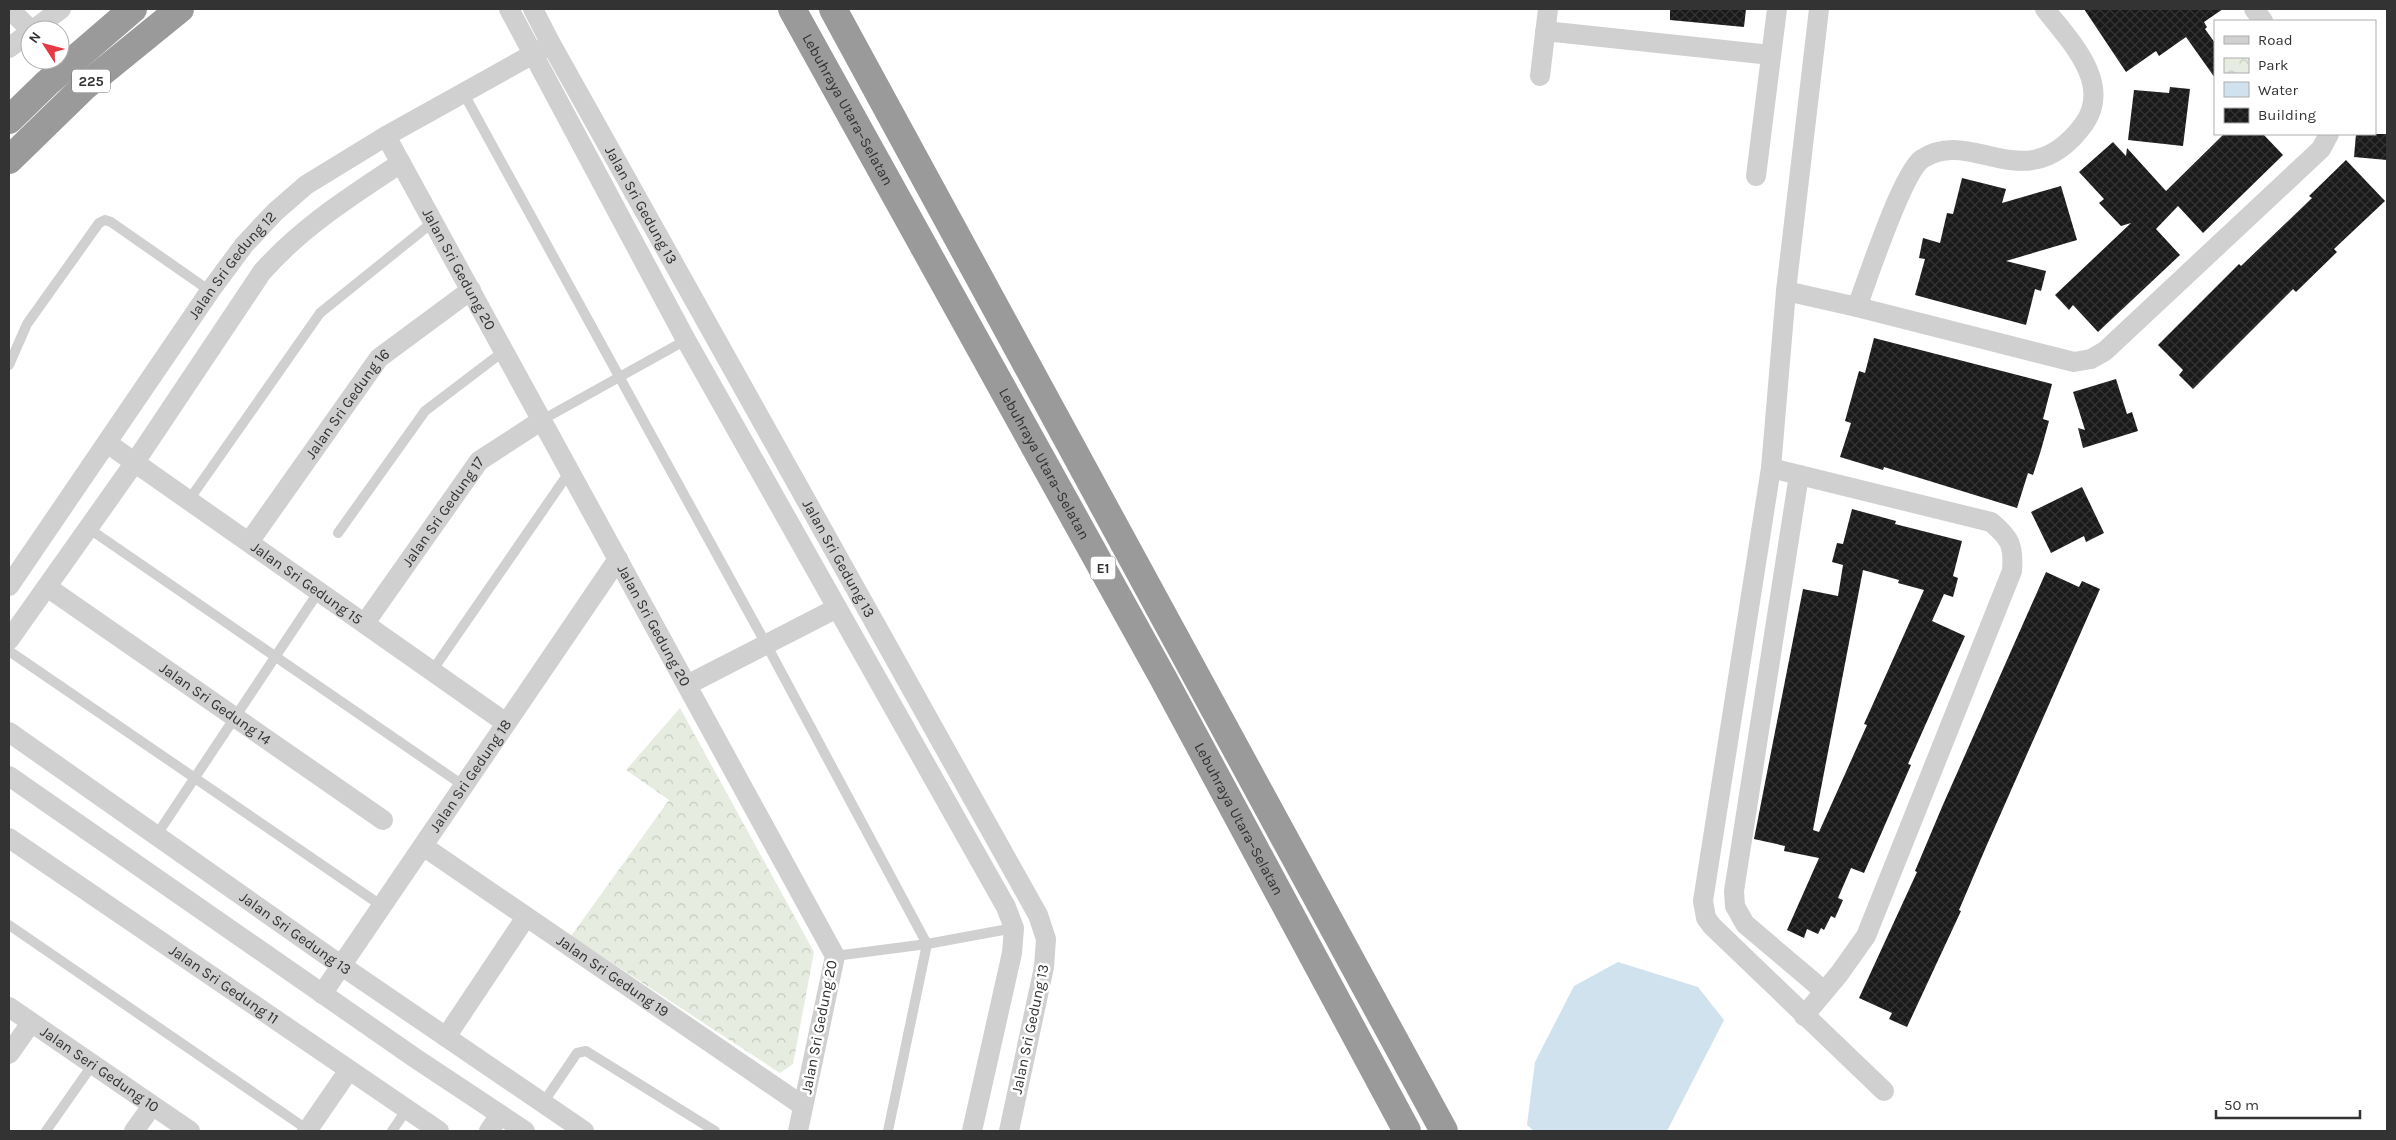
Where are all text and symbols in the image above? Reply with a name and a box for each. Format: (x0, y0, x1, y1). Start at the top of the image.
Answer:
north arrow (20, 20, 70, 70)
legend (2214, 20, 2376, 135)
text: N (25, 29, 45, 47)
street label: Lebuhraya Utara–Selatan (798, 30, 897, 189)
text: Road (2258, 31, 2293, 49)
text: Park (2258, 56, 2288, 74)
road number: 225 (72, 70, 110, 92)
text: Water (2258, 81, 2299, 99)
text: Building (2258, 106, 2316, 124)
street label: Jalan Sri Gedung 13 (601, 143, 681, 267)
street label: Jalan Sri Gedung 20 (418, 205, 500, 333)
street label: Jalan Sri Gedung 12 (185, 208, 280, 323)
street label: Jalan Sri Gedung 16 (302, 344, 393, 462)
street label: Lebuhraya Utara–Selatan (995, 385, 1094, 543)
street label: Jalan Sri Gedung 17 (398, 453, 488, 570)
street label: Jalan Sri Gedung 13 (799, 497, 879, 621)
street label: Jalan Sri Gedung 15 (248, 538, 366, 628)
road number: E1 (1090, 556, 1116, 580)
street label: Jalan Sri Gedung 20 (613, 561, 695, 690)
street label: Jalan Sri Gedung 14 (156, 659, 275, 749)
street label: Jalan Sri Gedung 18 (426, 716, 515, 836)
street label: Lebuhraya Utara–Selatan (1190, 739, 1287, 898)
street label: Jalan Sri Gedung 13 (236, 888, 355, 979)
street label: Jalan Sri Gedung 19 (553, 931, 672, 1021)
street label: Jalan Sri Gedung 11 (166, 941, 282, 1028)
street label: Jalan Sri Gedung 20 (797, 958, 841, 1095)
street label: Jalan Sri Gedung 13 (1007, 963, 1053, 1095)
street label: Jalan Seri Gedung 10 (37, 1022, 163, 1116)
scale bar (2216, 1088, 2360, 1120)
text: 50 m (2224, 1096, 2259, 1114)

